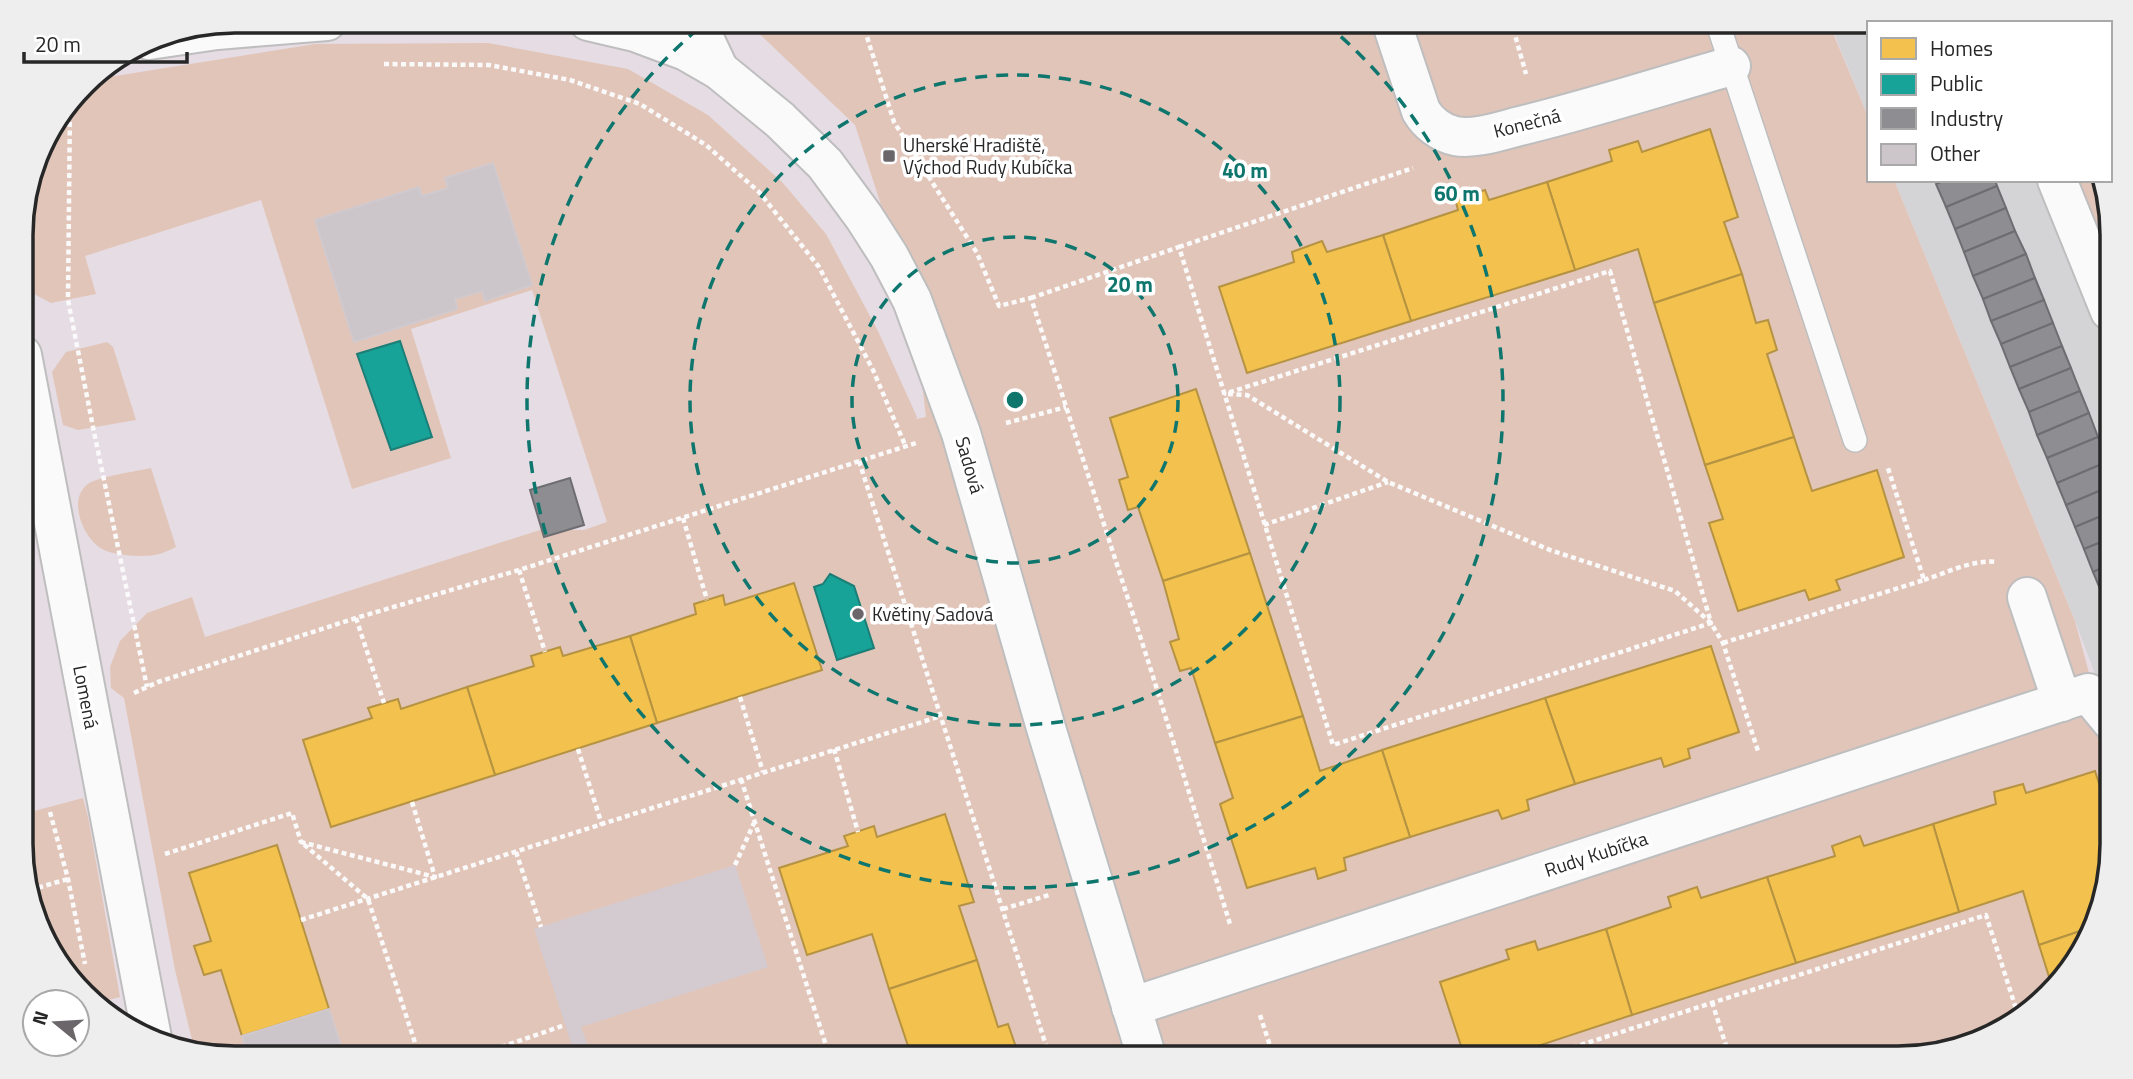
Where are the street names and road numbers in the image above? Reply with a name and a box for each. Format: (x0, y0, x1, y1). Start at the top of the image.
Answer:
street label: Konečná (1490, 100, 1564, 145)
street label: Sadová (949, 433, 993, 497)
street label: Lomená (66, 663, 107, 732)
street label: Rudy Kubíčka (1541, 823, 1652, 884)

